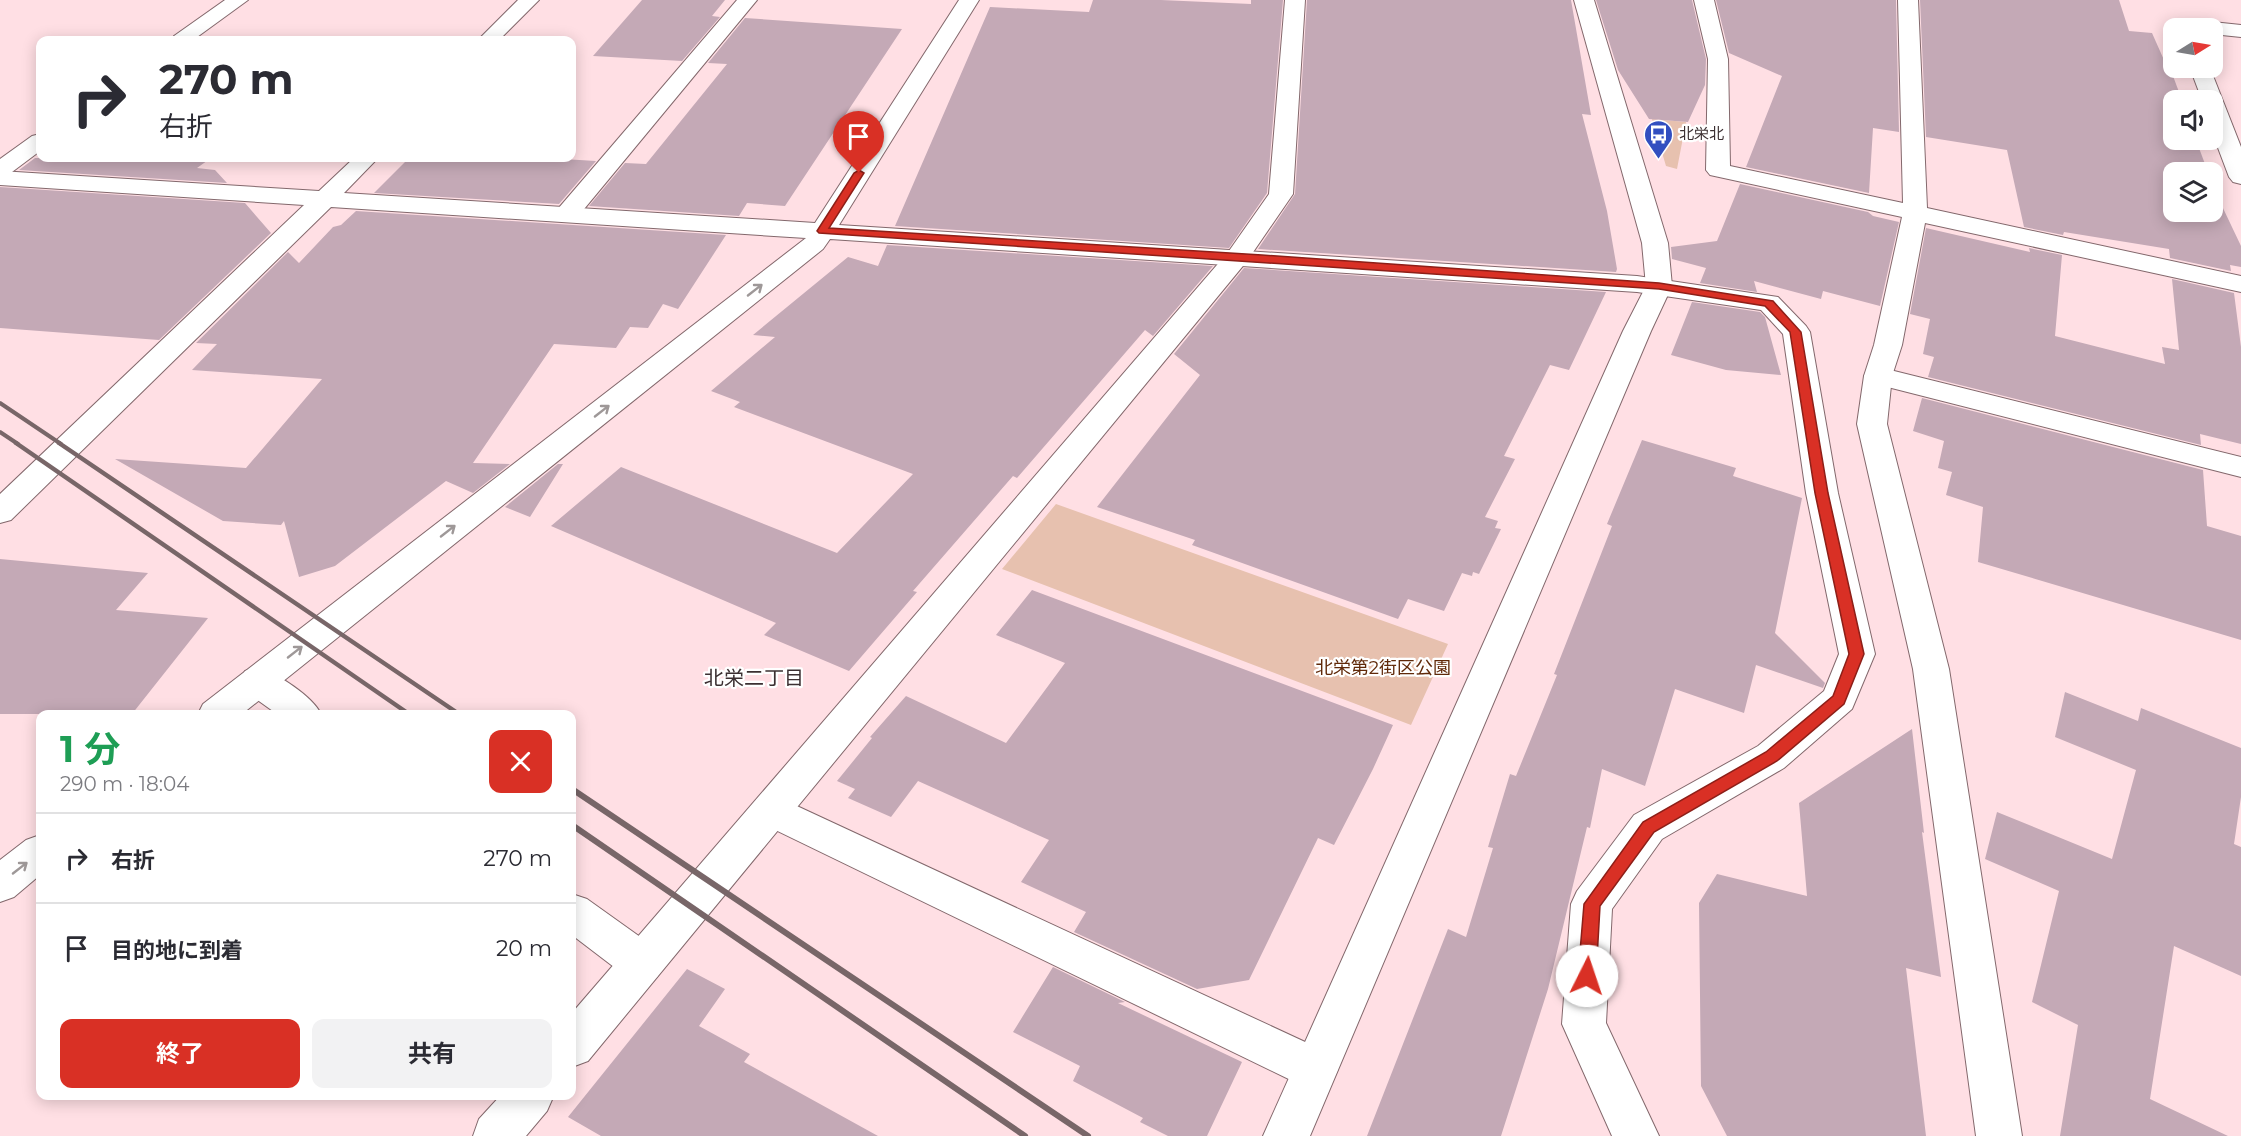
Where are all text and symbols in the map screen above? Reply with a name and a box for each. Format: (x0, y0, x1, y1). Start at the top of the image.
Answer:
north arrow (2163, 18, 2223, 78)
map controls (2163, 18, 2223, 222)
text: 270 m (159, 53, 293, 105)
icon: right (60, 60, 138, 138)
button: sound (2163, 90, 2223, 150)
text: 右折 (159, 110, 213, 143)
pin (833, 111, 884, 173)
bus stop icon: 北栄北 (1642, 118, 1674, 160)
icon: arrive (842, 120, 875, 153)
place label: 北栄北 (1679, 124, 1724, 143)
button: layers (2163, 162, 2223, 222)
one-way arrow (747, 284, 763, 297)
one-way arrow (593, 404, 609, 417)
one-way arrow (440, 525, 456, 538)
one-way arrow (287, 645, 303, 658)
park label: 北栄第2街区公園 (1315, 657, 1451, 679)
district label: 北栄二丁目 (704, 666, 804, 690)
text: 1 分 (60, 727, 120, 771)
button: close (489, 730, 552, 793)
text: 290 m · 18:04 (60, 772, 189, 796)
icon: right (60, 842, 93, 875)
text: 270 m (483, 845, 552, 872)
text: 右折 (111, 847, 155, 874)
one-way arrow (12, 861, 28, 874)
icon: arrive (60, 932, 93, 965)
text: 20 m (496, 935, 552, 962)
text: 目的地に到着 (111, 937, 243, 964)
position arrow (1555, 944, 1619, 1008)
button: 終了 (60, 1019, 300, 1088)
button: 共有 (312, 1019, 552, 1088)

